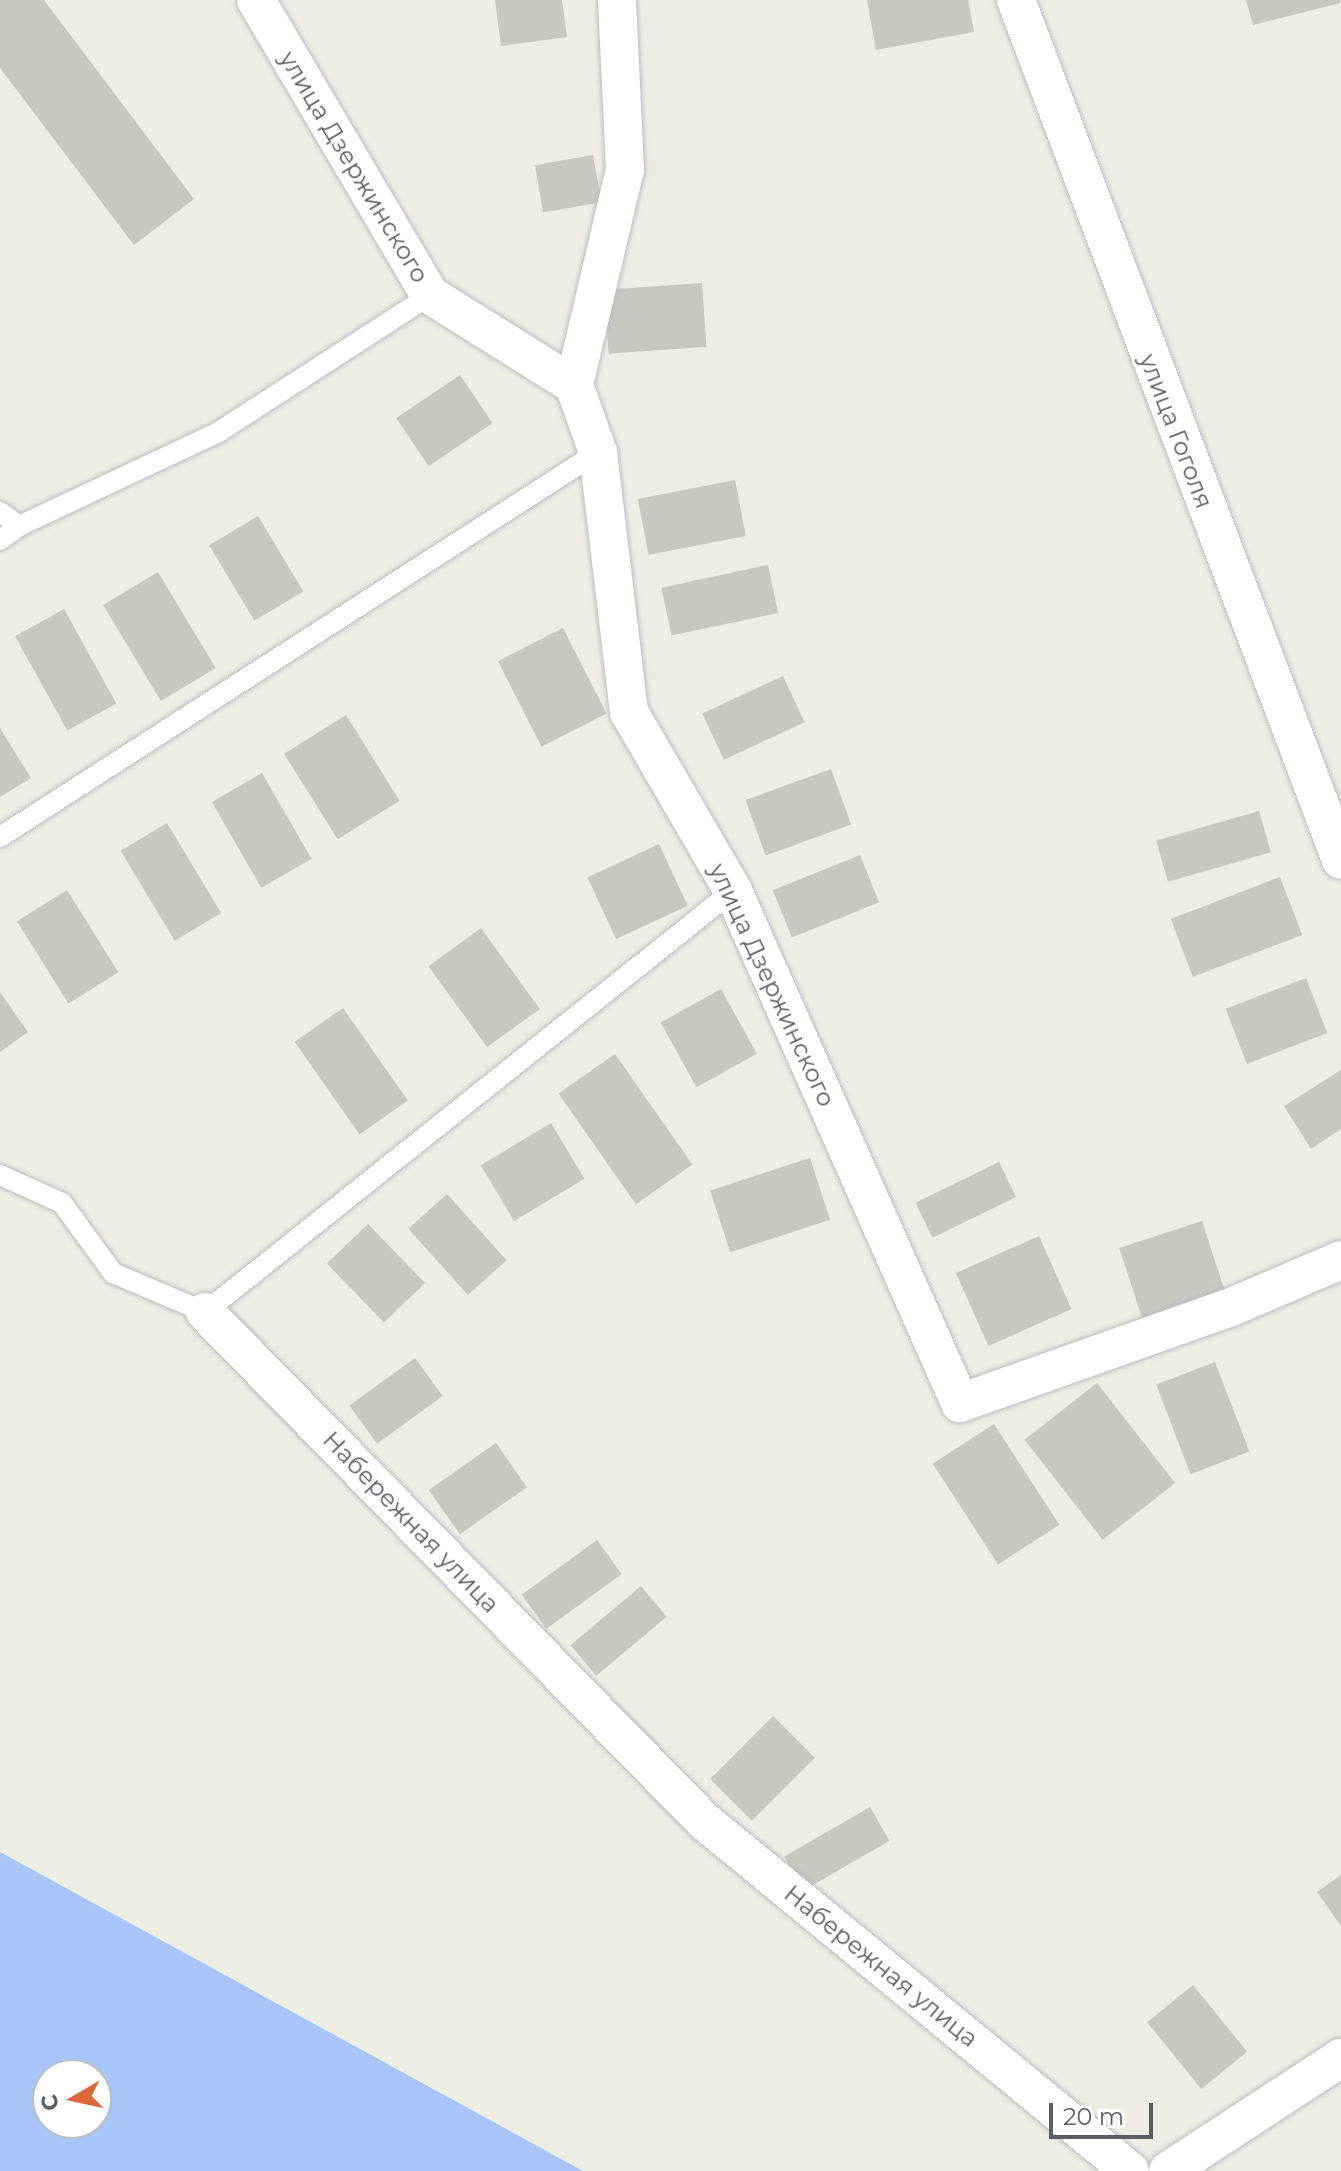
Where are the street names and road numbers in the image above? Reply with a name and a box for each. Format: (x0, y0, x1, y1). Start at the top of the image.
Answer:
street label: улица Дзержинского (273, 46, 435, 288)
street label: улица Гоголя (1133, 350, 1219, 512)
street label: улица Дзержинского (703, 859, 841, 1111)
street label: Набережная улица (317, 1425, 505, 1619)
street label: Набережная улица (778, 1879, 984, 2053)

